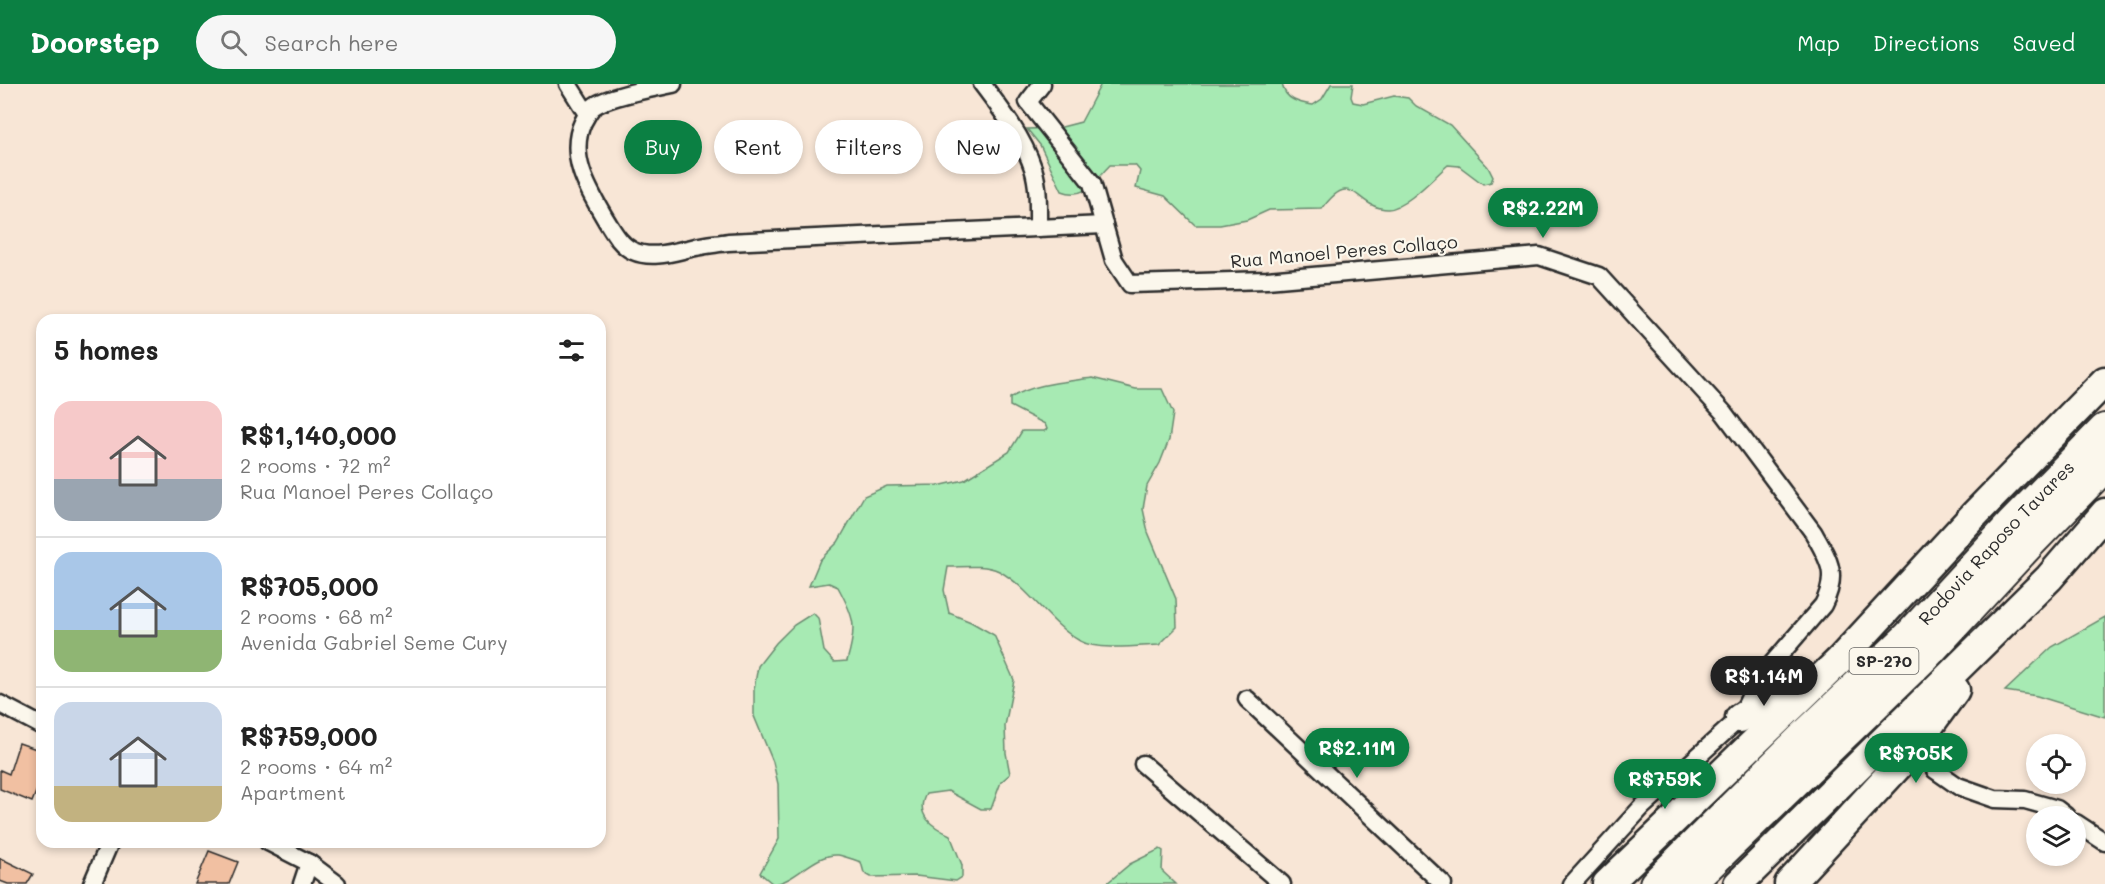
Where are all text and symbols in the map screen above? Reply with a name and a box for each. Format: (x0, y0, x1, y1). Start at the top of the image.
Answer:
search box (196, 15, 616, 69)
text: Doorstep (30, 24, 160, 60)
icon: search (217, 26, 250, 59)
text: Search here (265, 28, 398, 57)
text: Map (1797, 29, 1840, 56)
text: Directions (1873, 29, 1980, 56)
text: Saved (2013, 29, 2075, 56)
chip: Buy (624, 120, 702, 174)
chip: Rent (714, 120, 803, 174)
chip: Filters (815, 120, 923, 174)
chip: New (935, 120, 1022, 174)
pin: R$2.22M (1488, 188, 1598, 239)
text: R$2.22M (1502, 194, 1584, 220)
street label: Rua Manoel Peres Collaço (1229, 229, 1459, 273)
text: 5 homes (54, 333, 159, 367)
icon: filters (555, 334, 588, 367)
text: R$1,140,000 (240, 418, 396, 452)
icon: home (102, 425, 174, 497)
text: 2 rooms · 72 m² (240, 452, 391, 478)
street label: Rodovia Raposo Tavares (1913, 455, 2079, 630)
text: Rua Manoel Peres Collaço (240, 478, 493, 504)
text: R$705,000 (240, 569, 379, 603)
icon: home (102, 576, 174, 648)
text: 2 rooms · 68 m² (240, 603, 393, 629)
text: Avenida Gabriel Seme Cury (240, 629, 508, 655)
road number: SP-270 (1850, 648, 1918, 674)
pin: R$1.14M (1709, 656, 1819, 707)
text: R$1.14M (1725, 662, 1803, 688)
text: R$759,000 (240, 719, 378, 753)
icon: home (102, 726, 174, 798)
pin: R$2.11M (1302, 728, 1412, 779)
pin: R$705K (1867, 733, 1965, 784)
text: R$2.11M (1318, 734, 1396, 760)
map controls (2026, 734, 2086, 866)
button: locate (2026, 734, 2086, 794)
text: R$705K (1878, 739, 1954, 765)
text: 2 rooms · 64 m² (240, 753, 392, 779)
pin: R$759K (1616, 759, 1714, 810)
text: R$759K (1628, 765, 1702, 791)
text: Apartment (240, 779, 346, 805)
button: layers (2026, 806, 2086, 866)

